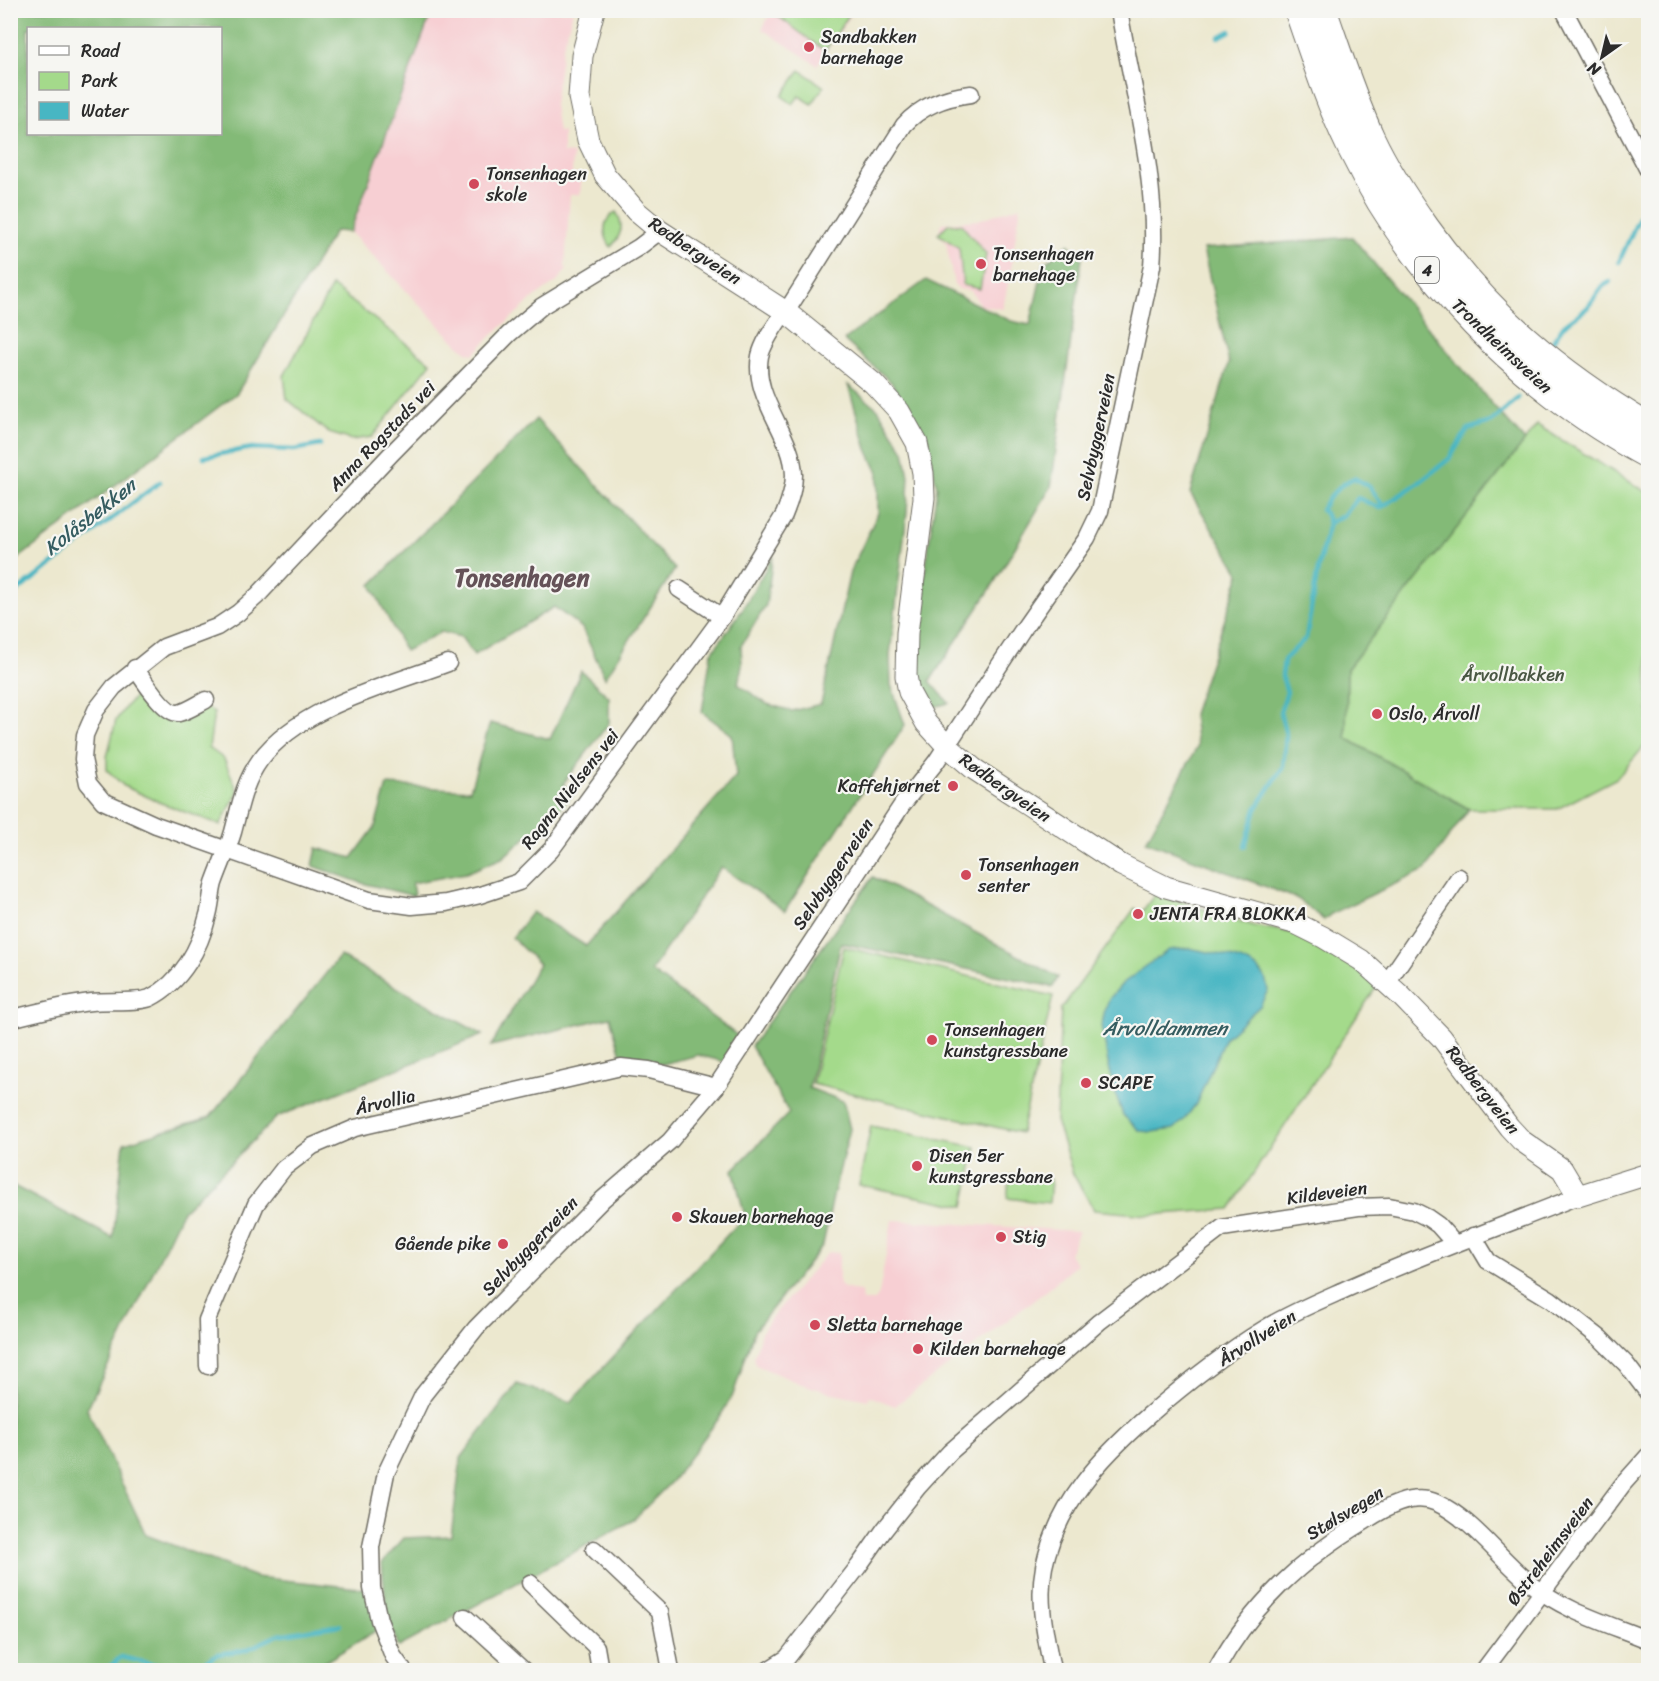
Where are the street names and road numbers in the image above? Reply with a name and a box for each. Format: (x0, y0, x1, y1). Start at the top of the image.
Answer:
street label: Rødbergveien (642, 208, 748, 294)
road number: 4 (1415, 257, 1439, 283)
street label: Trondheimsveien (1444, 290, 1561, 402)
street label: Selvbyggerveien (1067, 370, 1125, 504)
street label: Anna Rogstads vei (320, 372, 444, 500)
street label: Ragna Nielsens vei (513, 721, 628, 856)
street label: Rødbergveien (952, 744, 1058, 832)
street label: Selvbyggerveien (784, 811, 883, 937)
street label: Rødbergveien (1438, 1038, 1529, 1142)
street label: Årvollia (351, 1080, 418, 1125)
street label: Kildeveien (1285, 1171, 1370, 1214)
street label: Selvbyggerveien (474, 1188, 587, 1304)
street label: Årvollveien (1210, 1301, 1303, 1376)
street label: Stølsvegen (1300, 1477, 1391, 1549)
street label: Østreheimsveien (1498, 1489, 1602, 1613)

